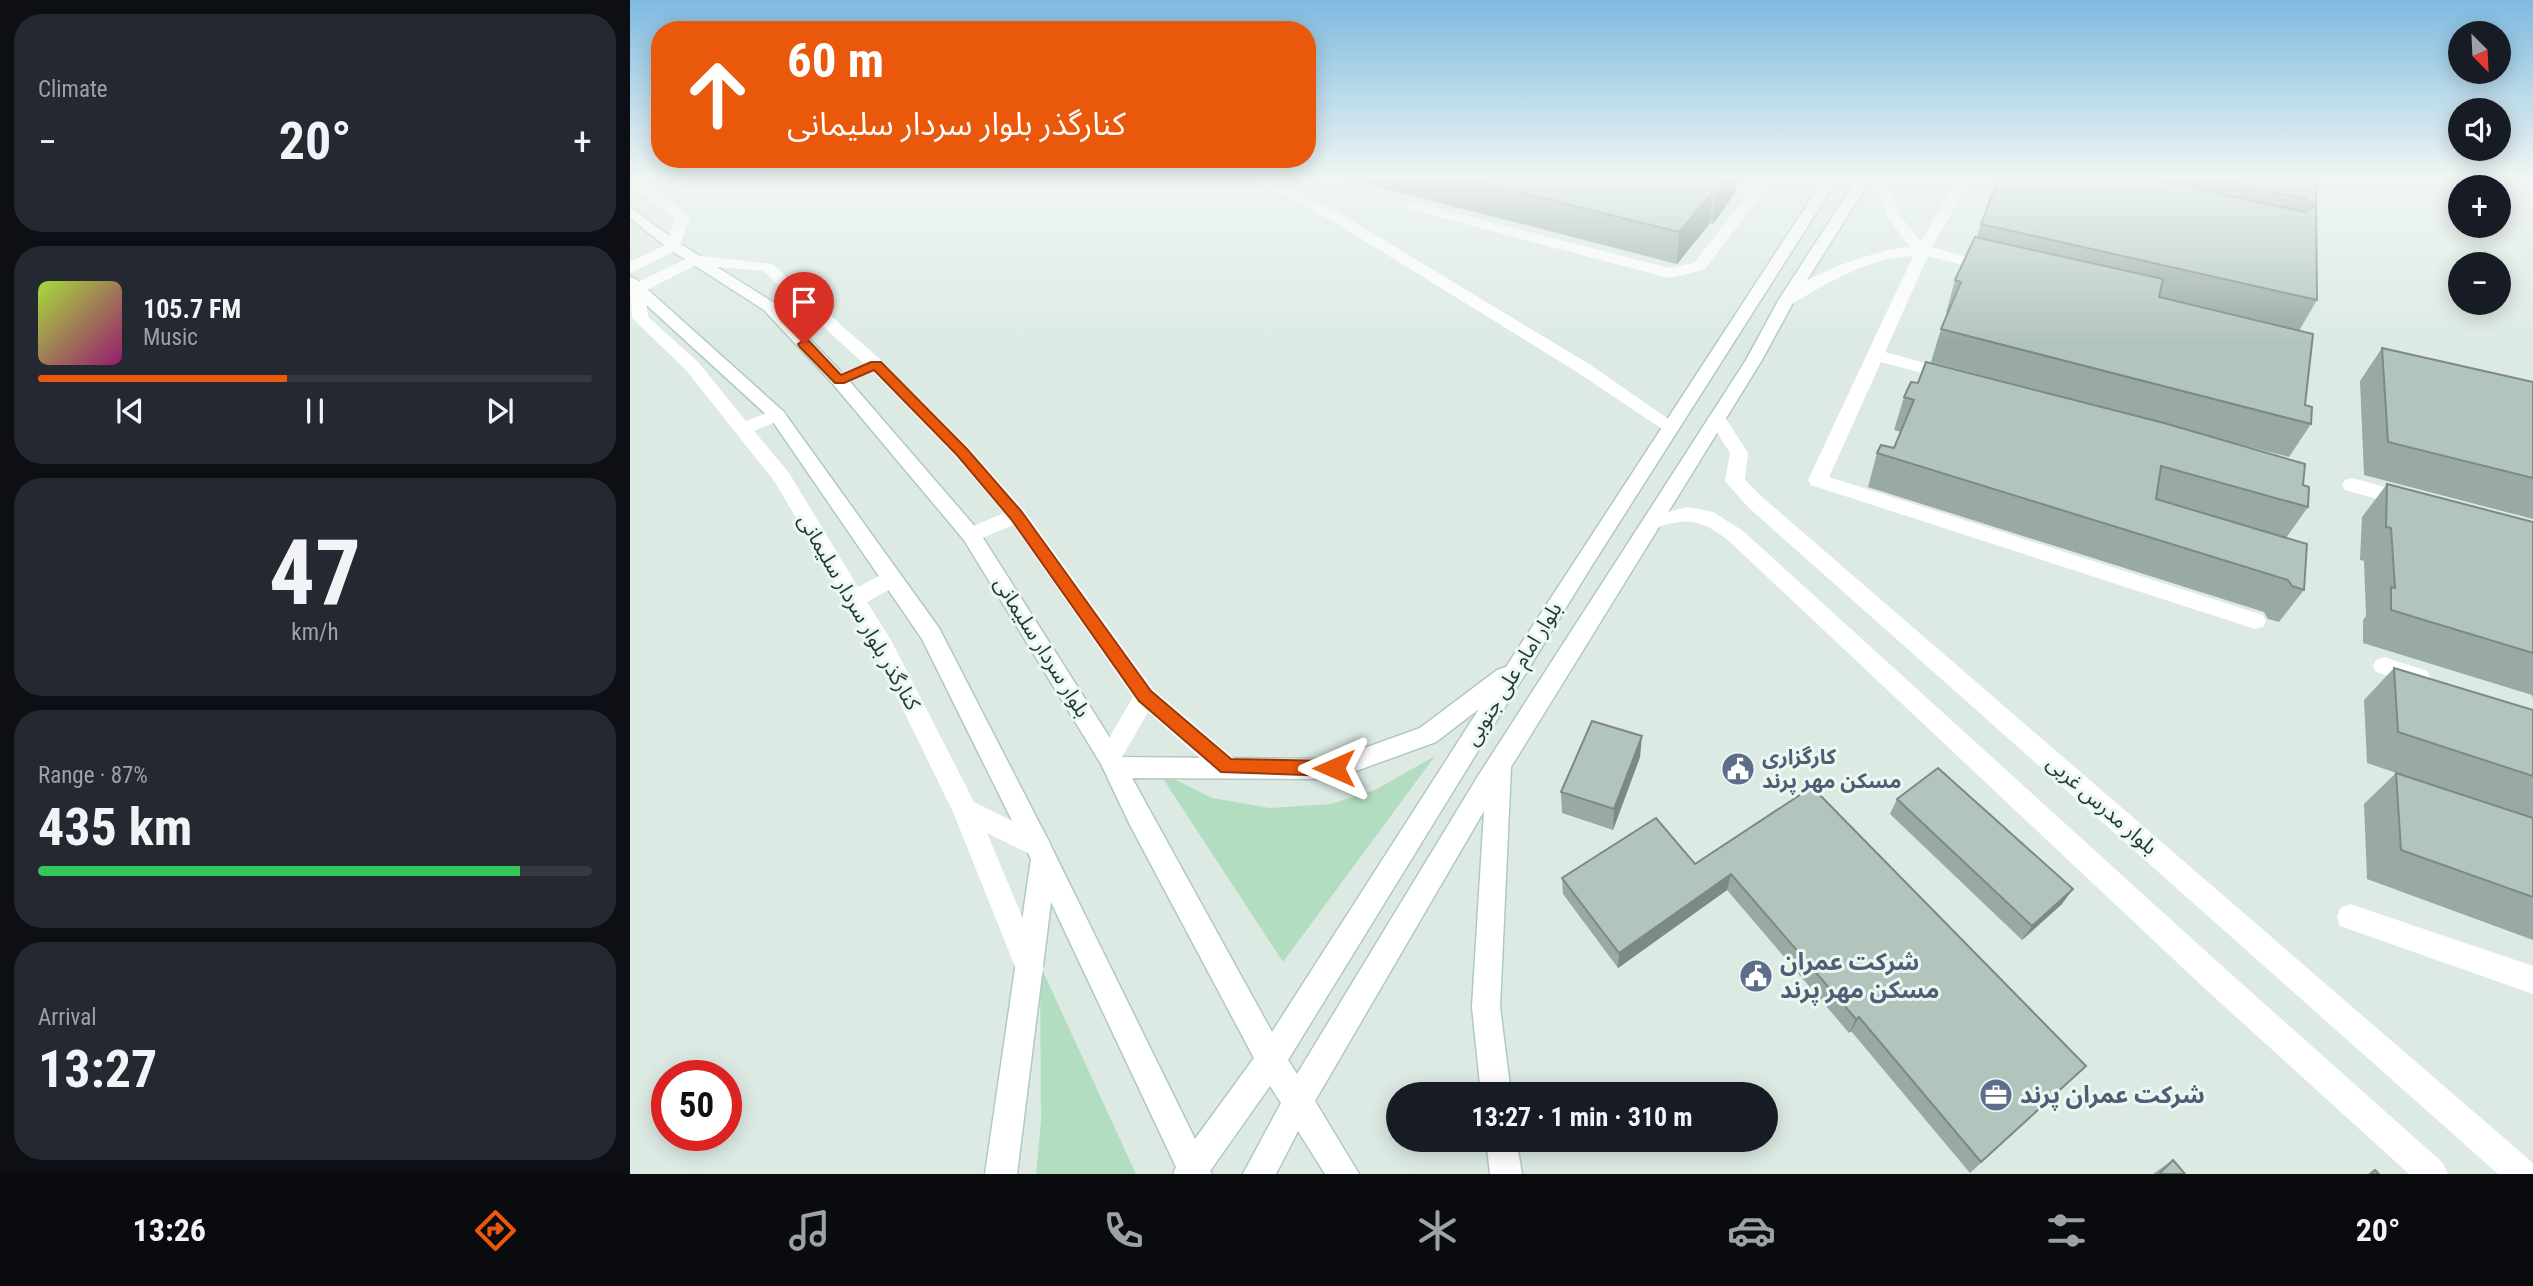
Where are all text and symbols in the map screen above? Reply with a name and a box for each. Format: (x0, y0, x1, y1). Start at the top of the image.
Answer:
north arrow (2448, 21, 2511, 84)
map controls (2448, 21, 2511, 315)
text: 60 m (787, 32, 884, 89)
icon: ahead (672, 49, 763, 140)
text: Climate (38, 76, 108, 103)
button: sound (2448, 98, 2511, 161)
text: کنارگذر بلوار سردار سلیمانی (787, 105, 1126, 143)
text: 20° (279, 111, 351, 172)
text: − (38, 120, 57, 164)
text: + (573, 120, 592, 164)
button: + (2448, 175, 2511, 238)
button: − (2448, 252, 2511, 315)
pin (774, 272, 834, 344)
icon: arrive (785, 283, 823, 321)
text: 105.7 FM (143, 294, 241, 324)
text: Music (143, 324, 198, 351)
icon: previous (111, 392, 149, 430)
icon: pause (296, 392, 334, 430)
icon: next (481, 392, 519, 430)
street label: کنارگذر بلوار سردار سلیمانی (793, 510, 925, 715)
text: 47 (269, 520, 361, 626)
street label: بلوار سردار سلیمانی (989, 572, 1095, 722)
street label: بلوار امام علی جنوبی (1459, 598, 1570, 752)
text: km/h (291, 619, 339, 646)
position arrow (1297, 731, 1371, 805)
place label: کارگزاری مسکن مهر پرند (1762, 745, 1902, 795)
public building icon: کارگزاری مسکن مهر پرند (1719, 750, 1757, 788)
street label: بلوار مدرس غربی (2042, 751, 2162, 859)
text: Range · 87% (38, 762, 148, 789)
text: 435 km (38, 797, 192, 858)
place label: شرکت عمران مسکن مهر پرند (1780, 948, 1939, 1006)
public building icon: شرکت عمران مسکن مهر پرند (1737, 957, 1775, 995)
text: Arrival (38, 1004, 97, 1031)
text: 13:27 (38, 1039, 157, 1100)
speed limit sign: 50 (651, 1060, 742, 1151)
office icon: شرکت عمران پرند (1977, 1076, 2015, 1114)
place label: شرکت عمران پرند (2020, 1081, 2205, 1111)
text: 13:27 · 1 min · 310 m (1472, 1102, 1692, 1132)
icon: directions (471, 1206, 520, 1255)
icon: music (785, 1206, 834, 1255)
icon: phone (1099, 1206, 1148, 1255)
icon: climate (1413, 1206, 1462, 1255)
icon: car (1727, 1206, 1776, 1255)
icon: filters (2042, 1206, 2091, 1255)
text: 13:26 (133, 1211, 206, 1249)
text: 20° (2356, 1211, 2400, 1249)

